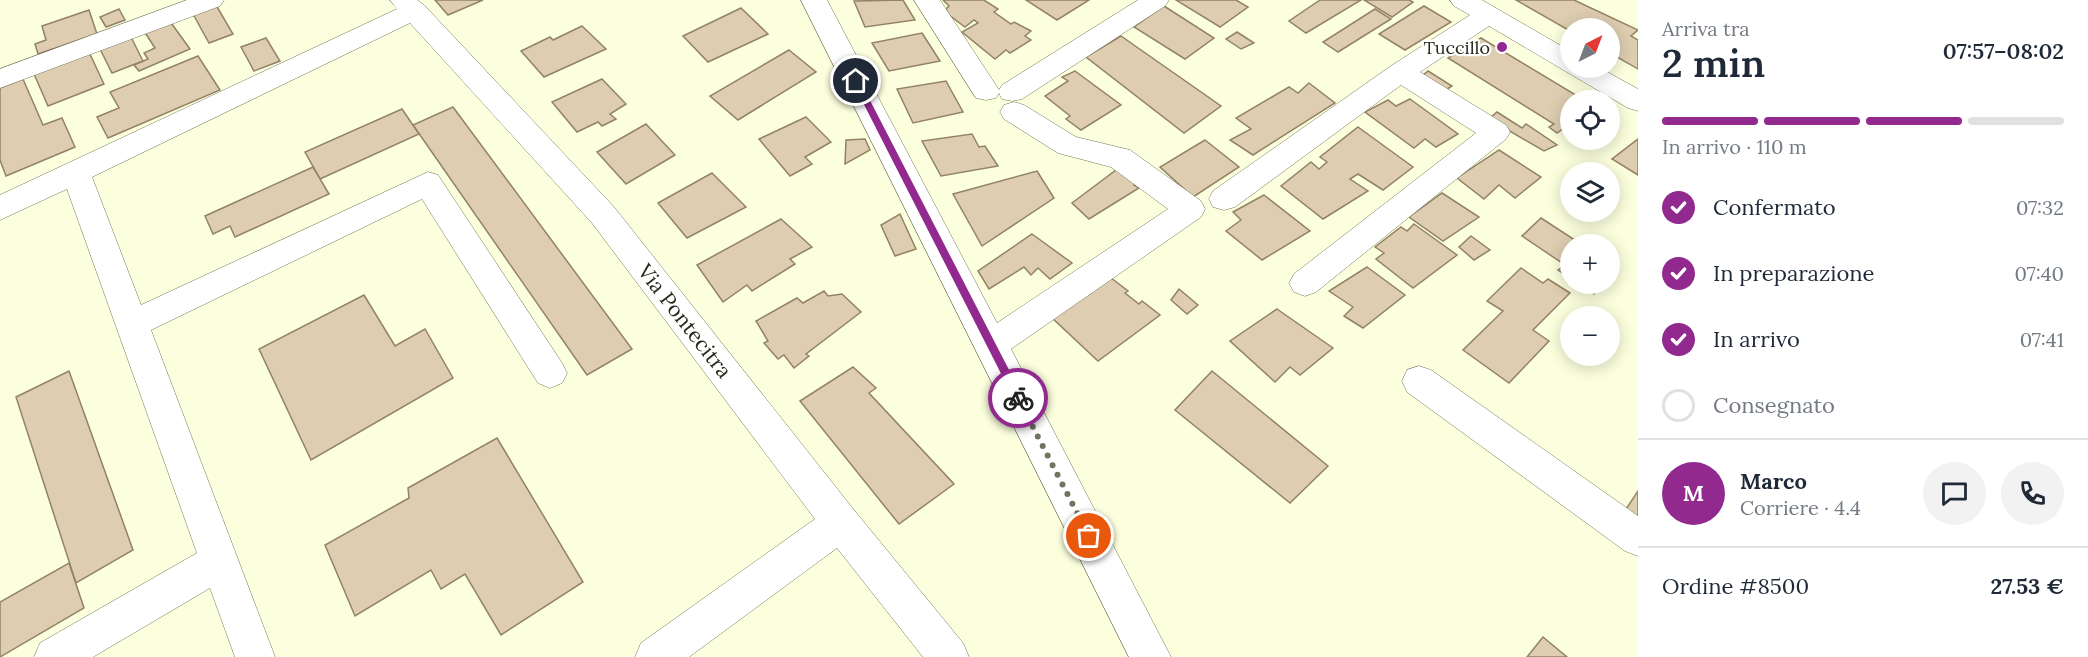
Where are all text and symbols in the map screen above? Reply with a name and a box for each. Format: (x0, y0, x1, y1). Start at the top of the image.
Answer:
text: Arriva tra (1662, 16, 1750, 41)
north arrow (1560, 18, 1620, 78)
map controls (1560, 18, 1620, 366)
place label: Tuccillo (1424, 36, 1490, 59)
text: 07:57–08:02 (1943, 37, 2064, 65)
text: 2 min (1662, 38, 1765, 88)
marker: Tuccillo (1495, 40, 1509, 54)
pin (830, 55, 881, 106)
icon: home (839, 64, 872, 97)
button: locate (1560, 90, 1620, 150)
text: In arrivo · 110 m (1662, 134, 1807, 159)
button: layers (1560, 162, 1620, 222)
icon: check (1662, 191, 1695, 224)
text: Confermato (1713, 193, 1836, 221)
text: 07:32 (2016, 195, 2064, 220)
button: + (1560, 234, 1620, 294)
icon: check (1662, 257, 1695, 290)
street label: Via Pontecitra (631, 258, 738, 384)
text: In preparazione (1713, 259, 1875, 287)
text: 07:40 (2015, 261, 2064, 286)
button: − (1560, 306, 1620, 366)
icon: check (1662, 323, 1695, 356)
text: In arrivo (1713, 325, 1800, 353)
text: 07:41 (2020, 327, 2064, 352)
courier (988, 368, 1048, 428)
icon: bike (1002, 382, 1035, 415)
text: Consegnato (1713, 391, 1835, 419)
button: chat (1923, 462, 1986, 525)
button: phone (2001, 462, 2064, 525)
text: Marco (1740, 467, 1807, 495)
text: M (1683, 479, 1704, 507)
text: Corriere · 4.4 (1740, 495, 1861, 520)
pin (1063, 510, 1114, 561)
icon: bag (1072, 519, 1105, 552)
text: Ordine #8500 (1662, 572, 1809, 600)
text: 27.53 € (1990, 572, 2064, 600)

